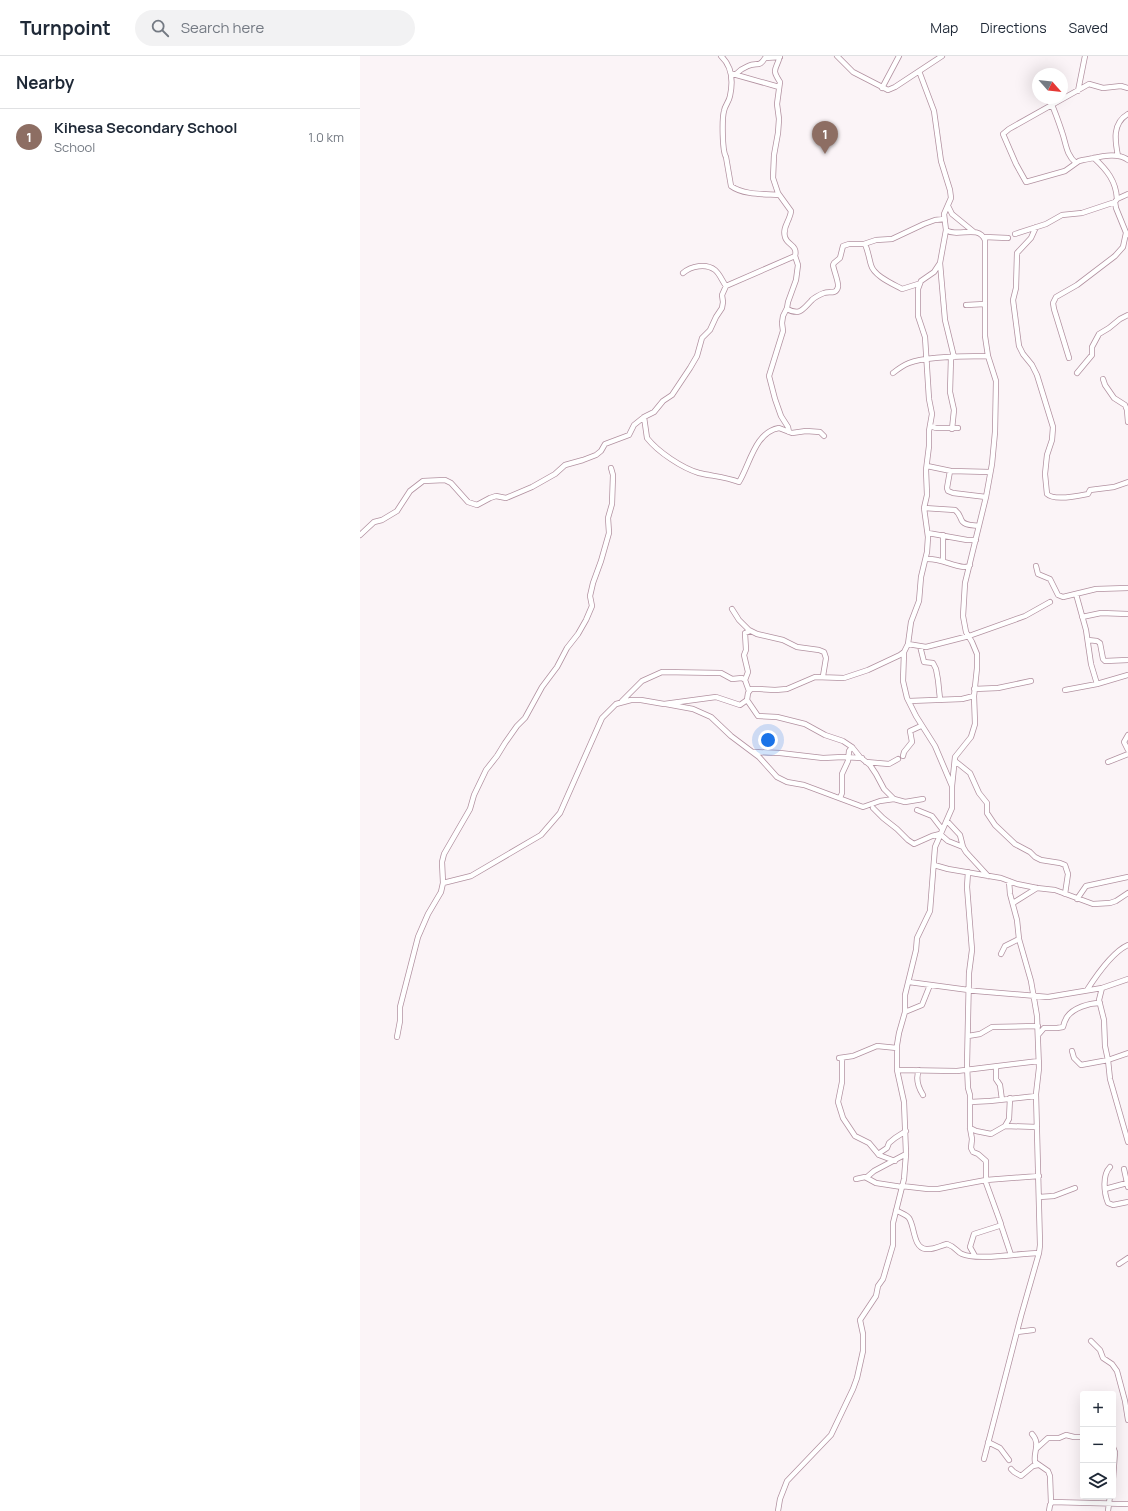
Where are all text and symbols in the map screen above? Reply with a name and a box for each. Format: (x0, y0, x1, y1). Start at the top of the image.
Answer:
search box (135, 10, 415, 46)
text: Turnpoint (20, 15, 111, 41)
icon: search (149, 17, 171, 39)
text: Search here (181, 17, 264, 38)
text: Map (930, 18, 958, 37)
text: Directions (980, 18, 1047, 37)
text: Saved (1069, 18, 1108, 37)
north arrow (1032, 68, 1068, 104)
text: Nearby (16, 71, 74, 94)
text: Kihesa Secondary School (54, 117, 238, 138)
pin: 1 (812, 121, 838, 154)
text: 1 (26, 128, 32, 146)
text: 1.0 km (308, 128, 344, 146)
text: School (54, 138, 95, 156)
your location (758, 730, 778, 750)
map controls (1080, 1391, 1116, 1499)
button: + (1080, 1391, 1116, 1427)
button: − (1080, 1427, 1116, 1463)
button: layers (1080, 1463, 1116, 1499)

